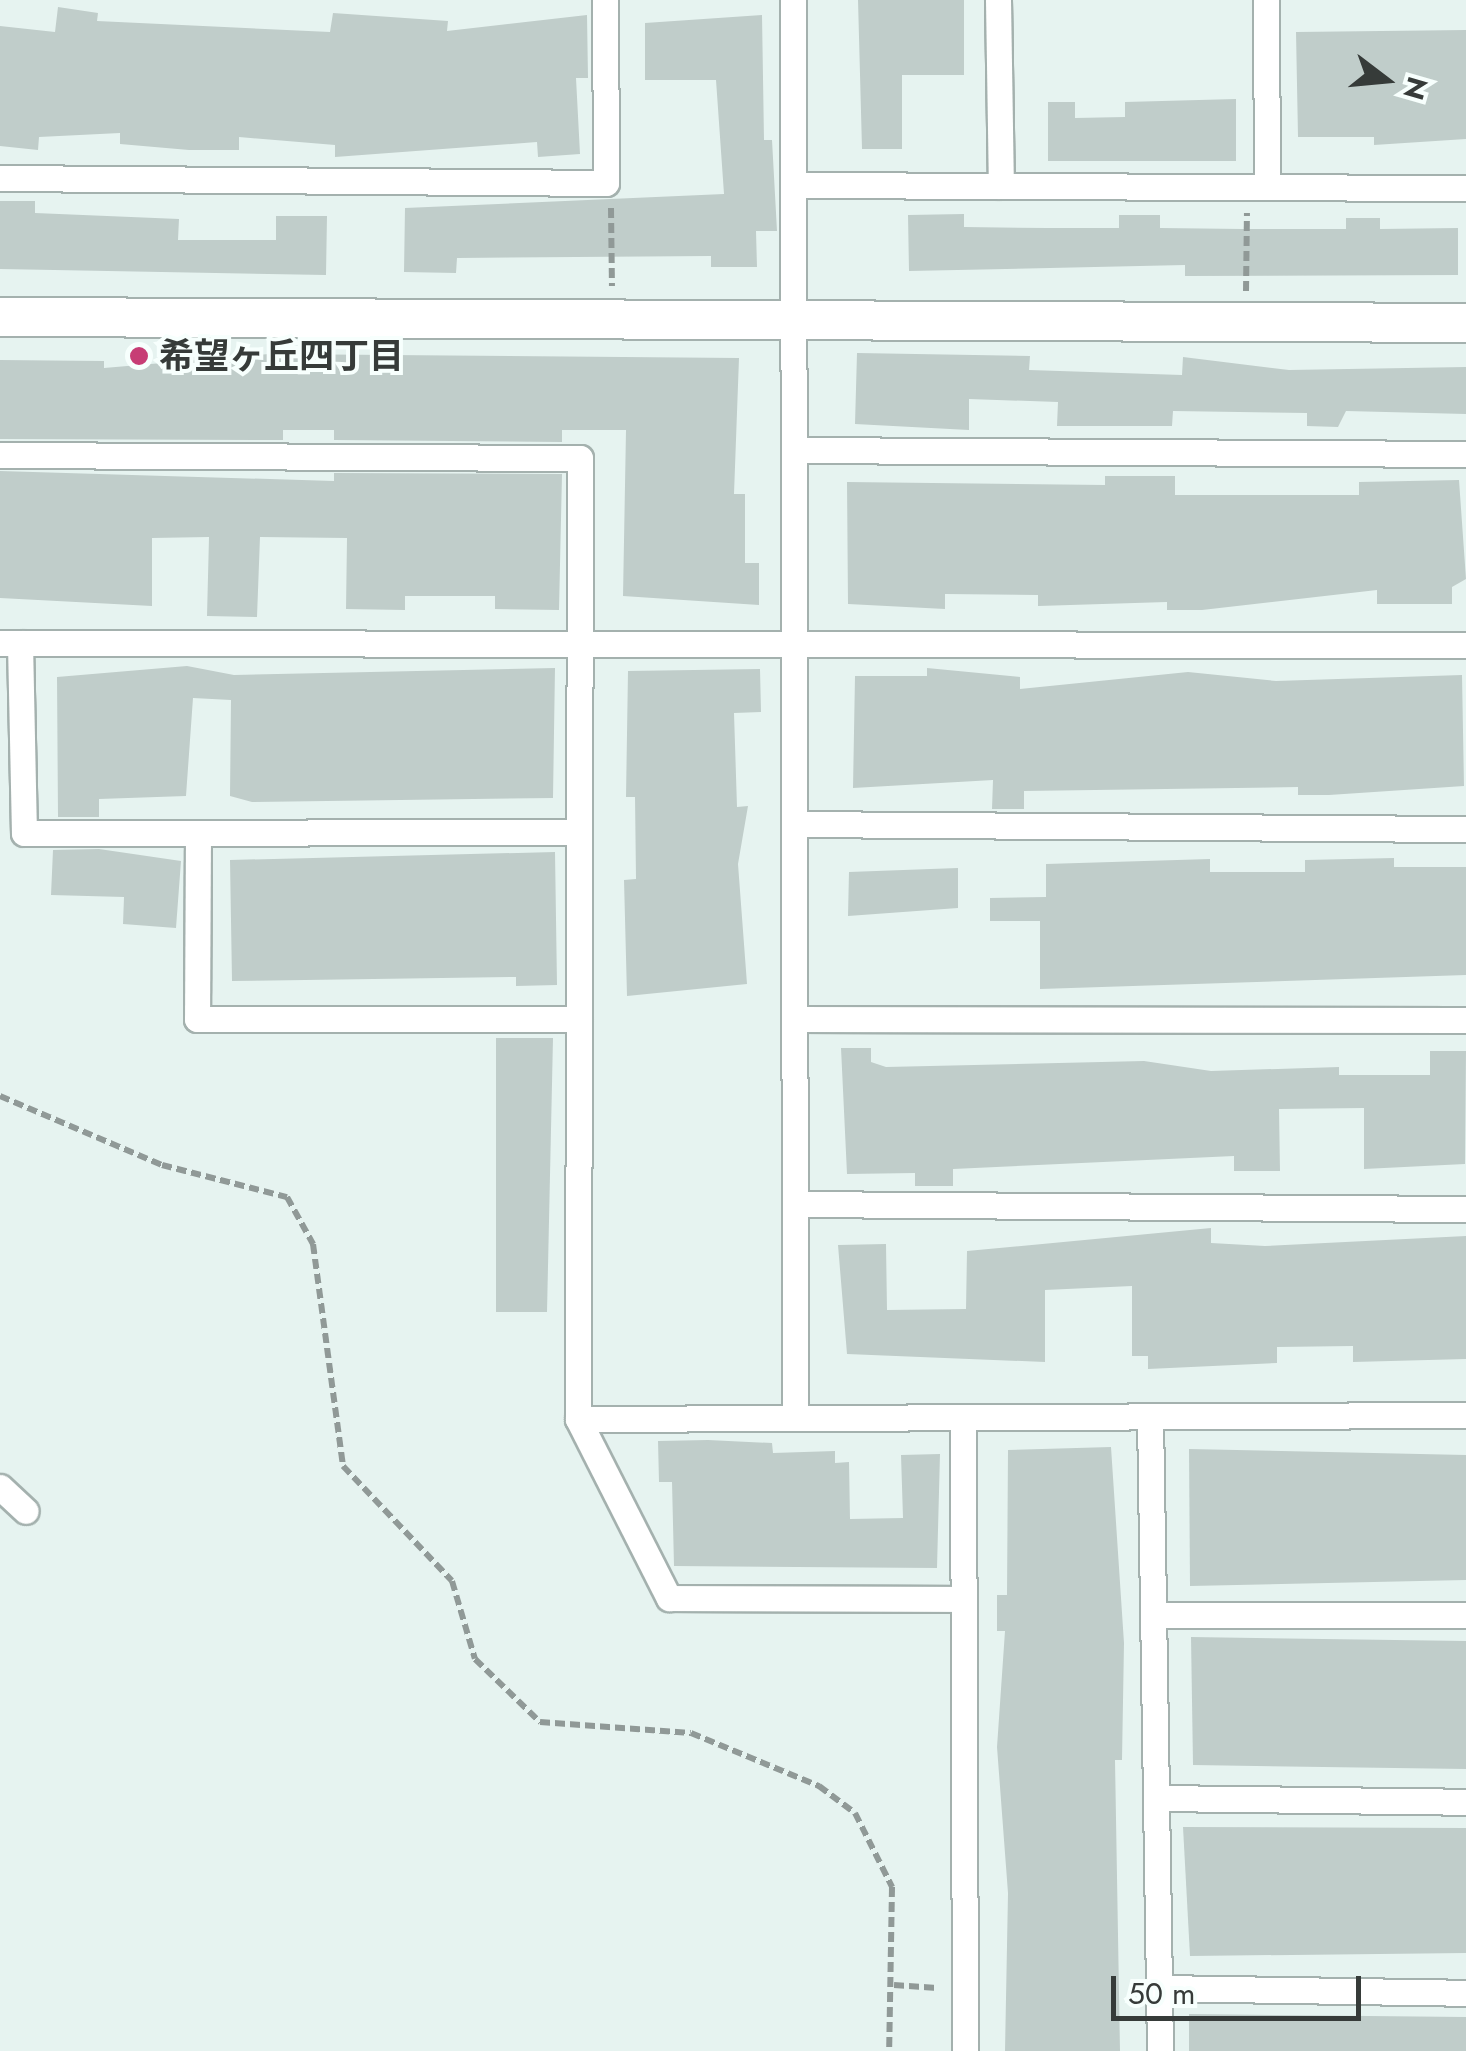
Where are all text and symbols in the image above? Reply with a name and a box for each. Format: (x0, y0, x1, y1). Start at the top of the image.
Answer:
north arrow (1336, 30, 1436, 130)
text: N (1393, 72, 1438, 105)
place label: 希望ヶ丘四丁目 (159, 335, 404, 377)
marker: 希望ヶ丘四丁目 (128, 345, 150, 367)
scale bar (1116, 1956, 1366, 2018)
text: 50 m (1128, 1972, 1195, 2015)

